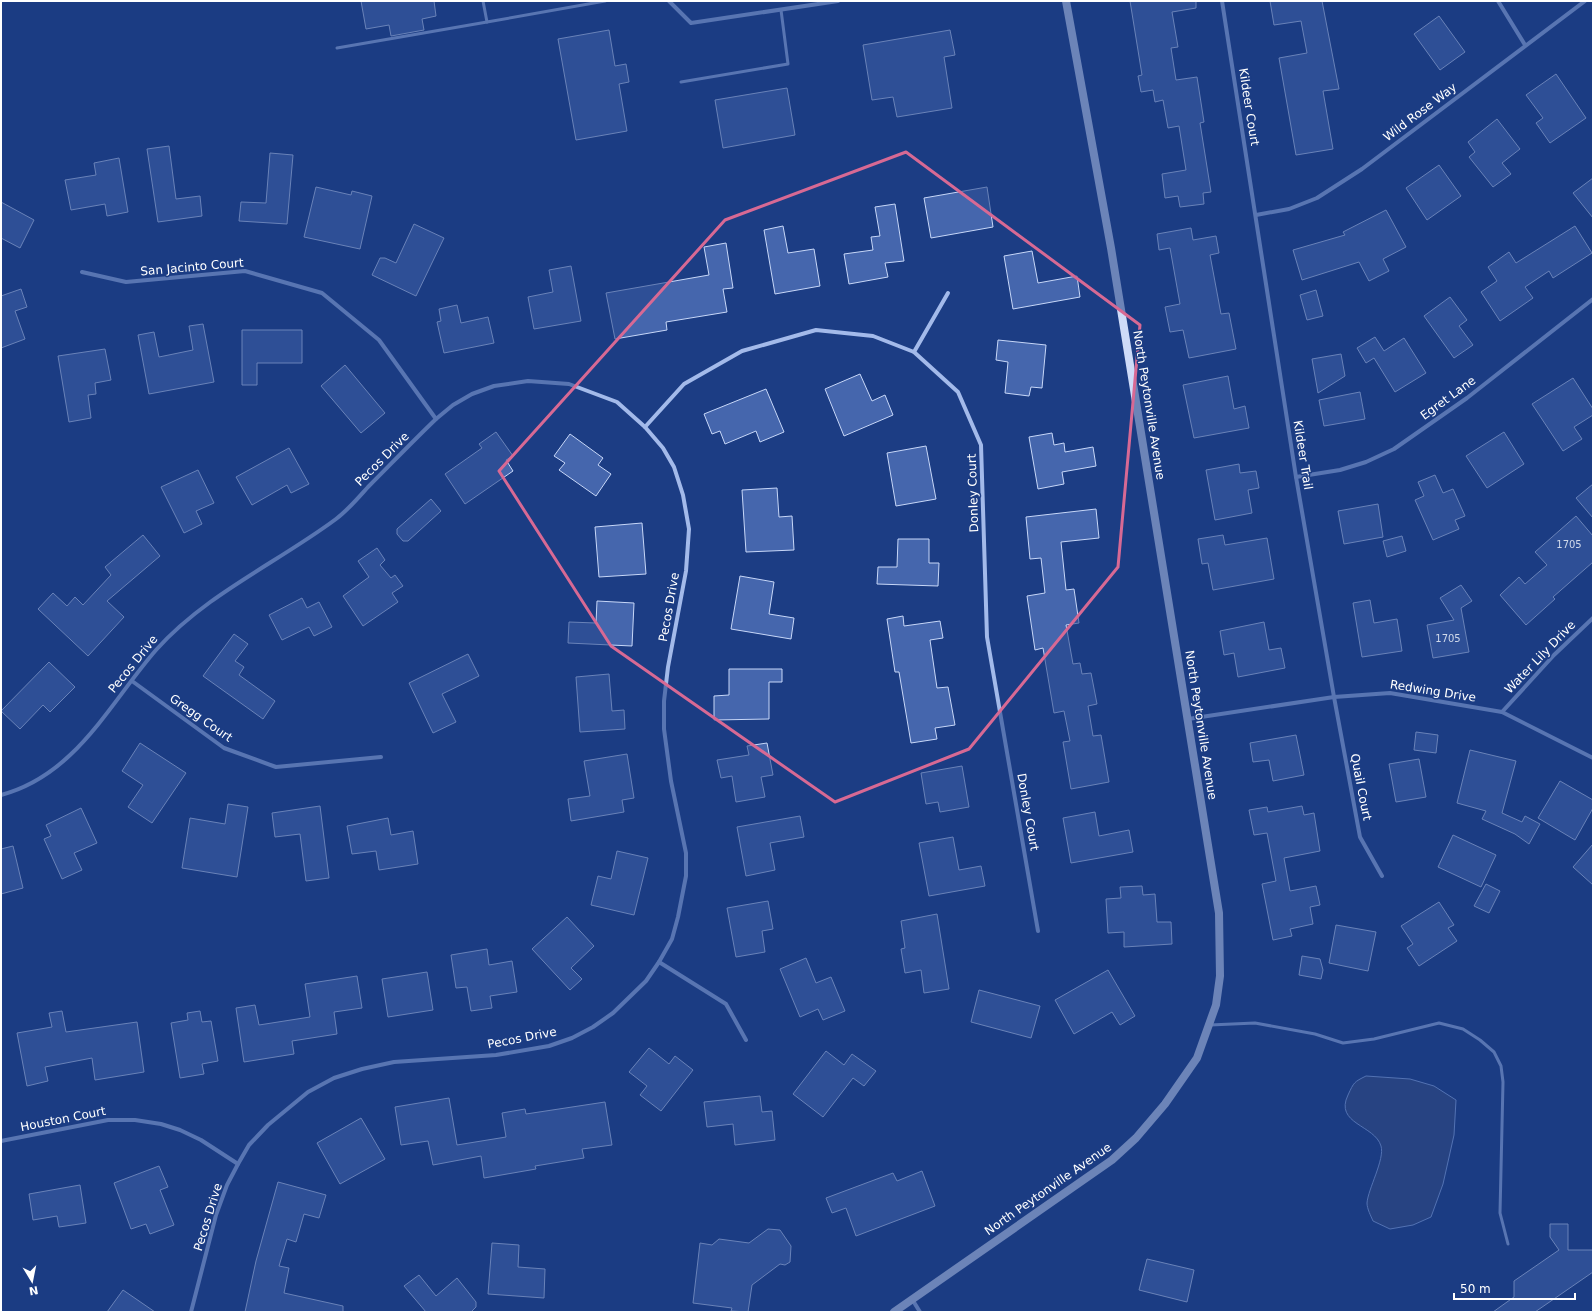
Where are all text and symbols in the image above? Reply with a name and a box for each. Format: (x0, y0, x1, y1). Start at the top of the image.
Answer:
street label: Kildeer Court (1236, 67, 1262, 147)
street label: Wild Rose Way (1381, 80, 1459, 144)
street label: San Jacinto Court (140, 255, 245, 278)
street label: North Peytonville Avenue (1130, 329, 1168, 481)
street label: Egret Lane (1418, 373, 1478, 423)
street label: Kildeer Trail (1291, 419, 1315, 491)
street label: Pecos Drive (352, 429, 412, 489)
street label: Donley Court (965, 453, 981, 533)
house number: 1705 (1556, 539, 1582, 550)
street label: Pecos Drive (656, 571, 682, 643)
street label: Water Lily Drive (1502, 618, 1578, 696)
street label: Pecos Drive (105, 632, 161, 696)
house number: 1705 (1435, 633, 1461, 644)
street label: North Peytonville Avenue (1182, 649, 1220, 801)
street label: Redwing Drive (1389, 677, 1477, 705)
street label: Gregg Court (167, 691, 235, 745)
street label: Quail Court (1348, 752, 1374, 822)
street label: Donley Court (1014, 772, 1042, 852)
street label: Pecos Drive (486, 1024, 558, 1052)
street label: Houston Court (19, 1104, 107, 1134)
street label: North Peytonville Avenue (982, 1140, 1114, 1238)
street label: Pecos Drive (191, 1181, 225, 1253)
north arrow (12, 1261, 52, 1301)
scale bar (1454, 1275, 1575, 1301)
text: 50 m (1460, 1282, 1491, 1296)
text: N (28, 1283, 39, 1298)

